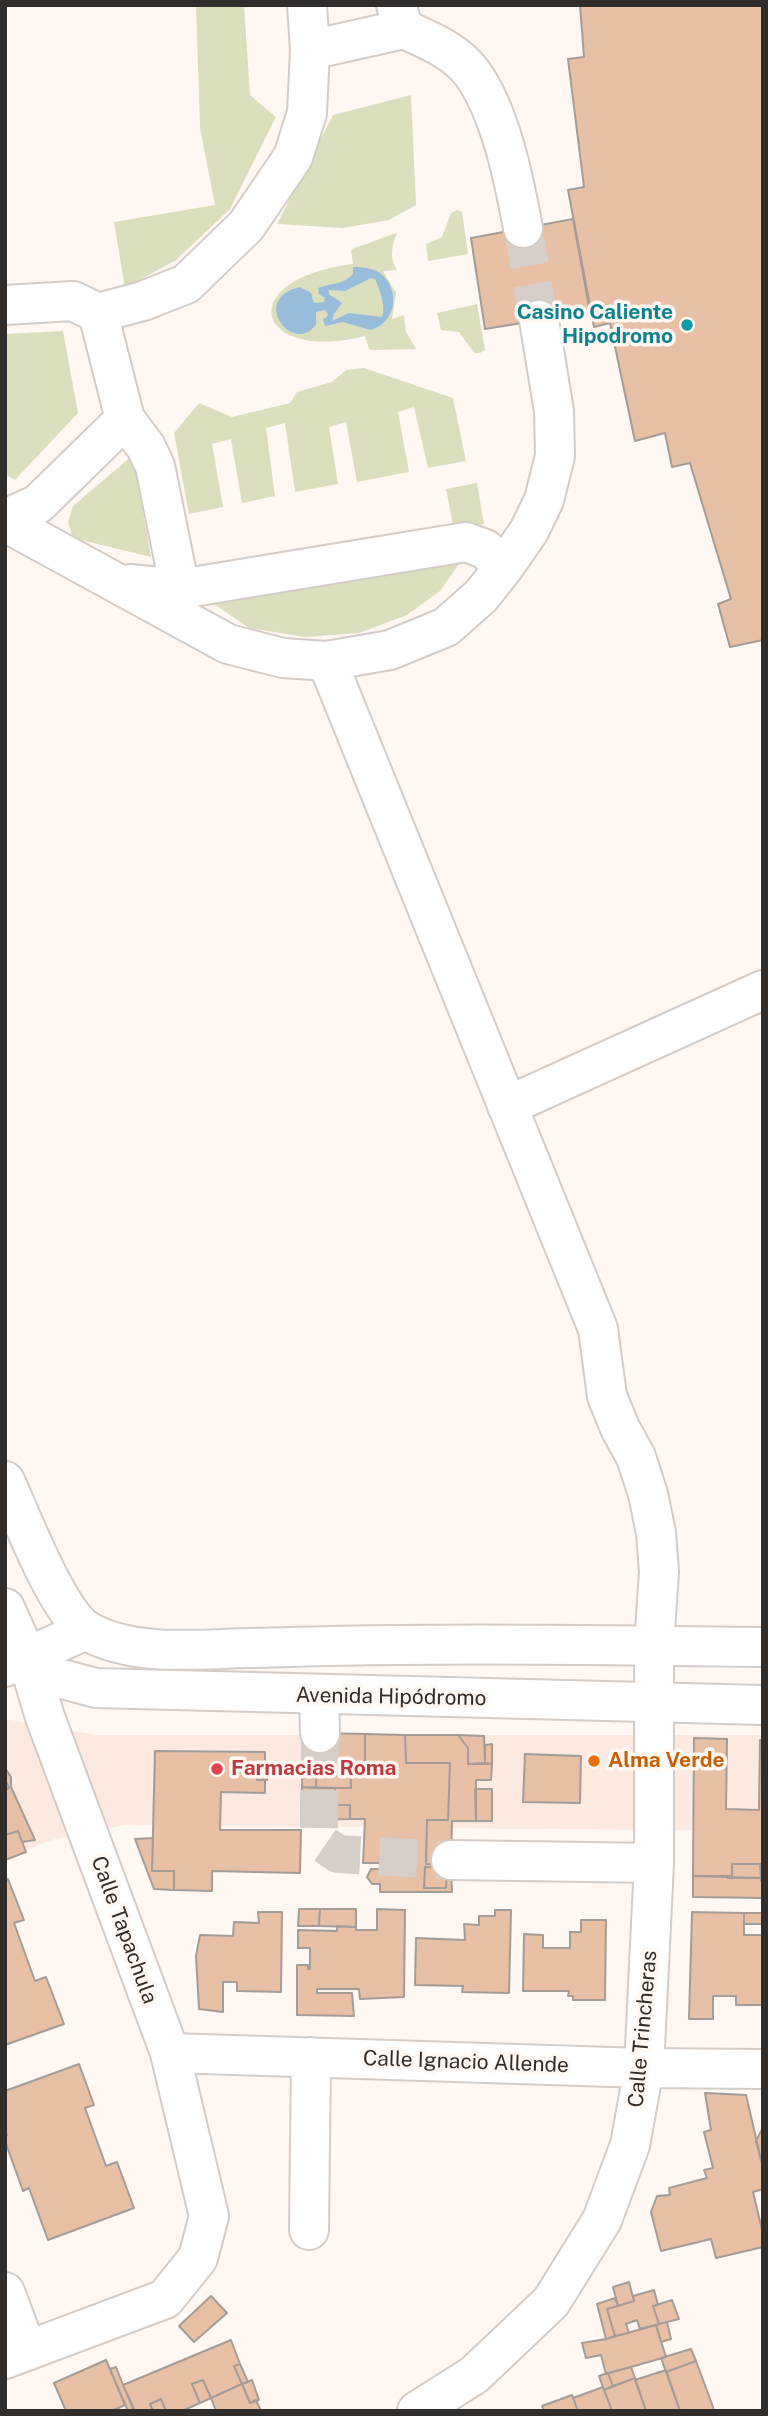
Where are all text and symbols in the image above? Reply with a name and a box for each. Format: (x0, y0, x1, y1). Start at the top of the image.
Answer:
place label: Casino Caliente Hipodromo (517, 300, 673, 350)
marker: Casino Caliente Hipodromo (679, 317, 695, 333)
street label: Avenida Hipódromo (295, 1683, 487, 1711)
place label: Alma Verde (608, 1748, 725, 1774)
marker: Alma Verde (586, 1753, 602, 1769)
place label: Farmacias Roma (231, 1756, 396, 1782)
marker: Farmacias Roma (209, 1761, 225, 1777)
street label: Calle Tapachula (86, 1853, 162, 2007)
street label: Calle Trincheras (624, 1949, 662, 2109)
street label: Calle Ignacio Allende (363, 2046, 569, 2078)

